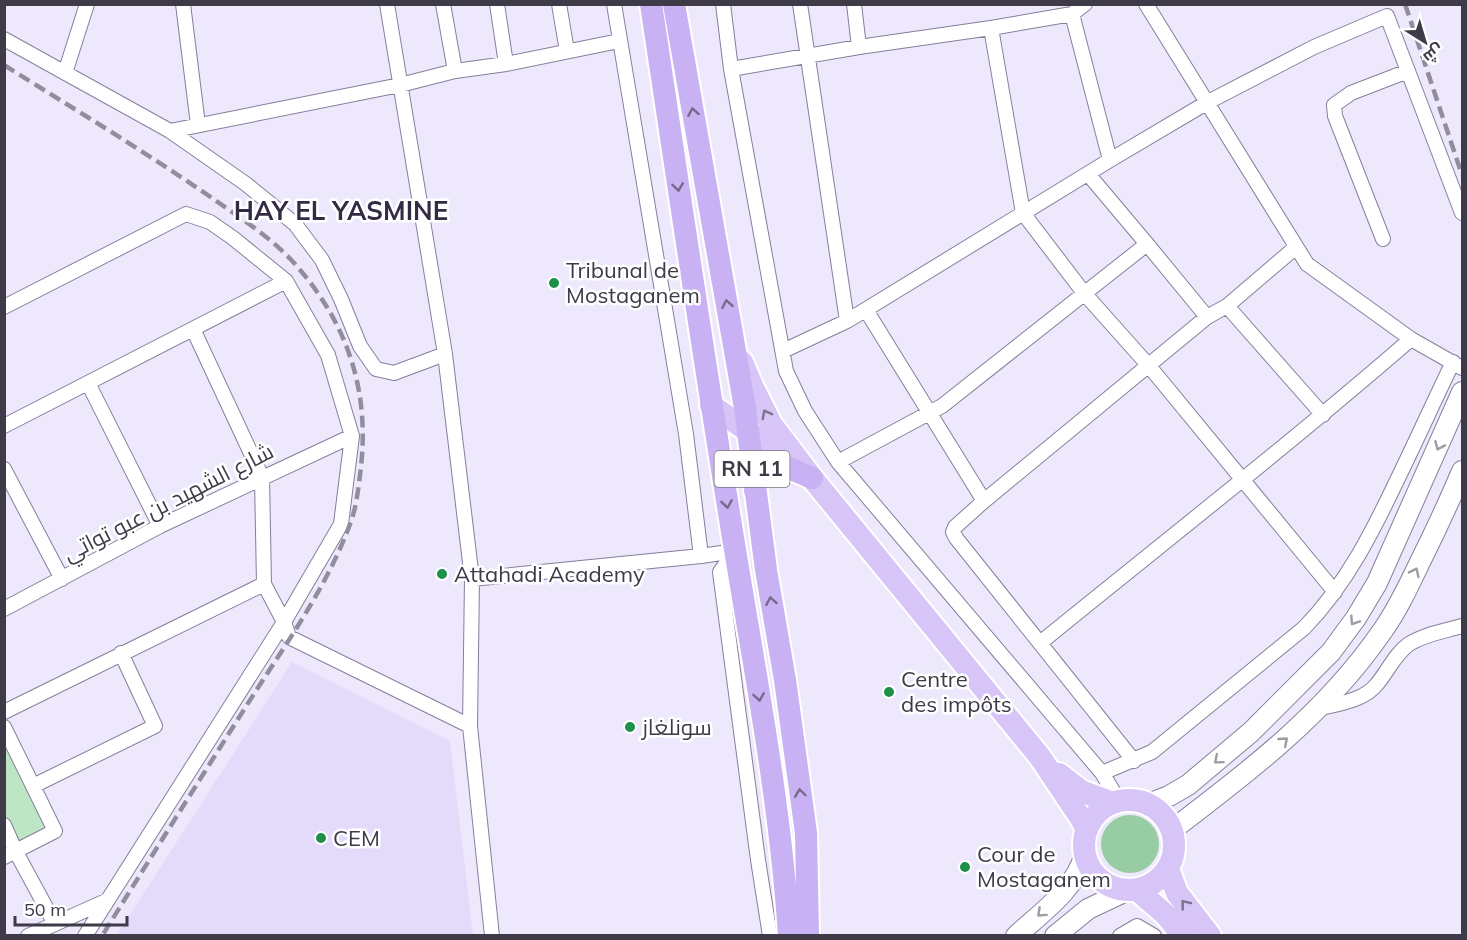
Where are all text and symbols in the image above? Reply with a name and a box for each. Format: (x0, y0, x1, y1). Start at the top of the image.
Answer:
north arrow (1395, 12, 1455, 72)
text: ش (1420, 40, 1448, 68)
one-way arrow (687, 107, 700, 117)
one-way arrow (672, 182, 684, 192)
district label: HAY EL YASMINE (234, 194, 448, 227)
place label: Tribunal de Mostaganem (566, 256, 700, 309)
marker: Tribunal de Mostaganem (547, 276, 561, 290)
one-way arrow (721, 299, 734, 309)
one-way arrow (762, 410, 773, 420)
street label: شارع الشهيد بن عبو تواتي (58, 437, 279, 570)
one-way arrow (1434, 439, 1446, 450)
road number: RN 11 (714, 451, 789, 487)
one-way arrow (721, 500, 733, 509)
place label: Attahadi Academy (454, 560, 645, 588)
marker: Attahadi Academy (435, 567, 449, 581)
one-way arrow (1408, 568, 1419, 579)
one-way arrow (766, 596, 778, 605)
one-way arrow (1350, 614, 1361, 625)
place label: Centre des impôts (901, 665, 1012, 718)
marker: Centre des impôts (882, 685, 896, 699)
one-way arrow (752, 692, 764, 701)
place label: سونلغاز (640, 713, 712, 741)
marker: سونلغاز (623, 720, 637, 734)
one-way arrow (1277, 737, 1287, 748)
one-way arrow (1214, 752, 1225, 763)
one-way arrow (795, 789, 807, 798)
place label: CEM (333, 824, 380, 852)
marker: CEM (314, 831, 328, 845)
place label: Cour de Mostaganem (977, 840, 1111, 893)
marker: Cour de Mostaganem (958, 860, 972, 874)
scale bar (15, 889, 128, 927)
text: 50 m (24, 898, 66, 921)
one-way arrow (1182, 900, 1193, 911)
one-way arrow (1037, 906, 1047, 917)

